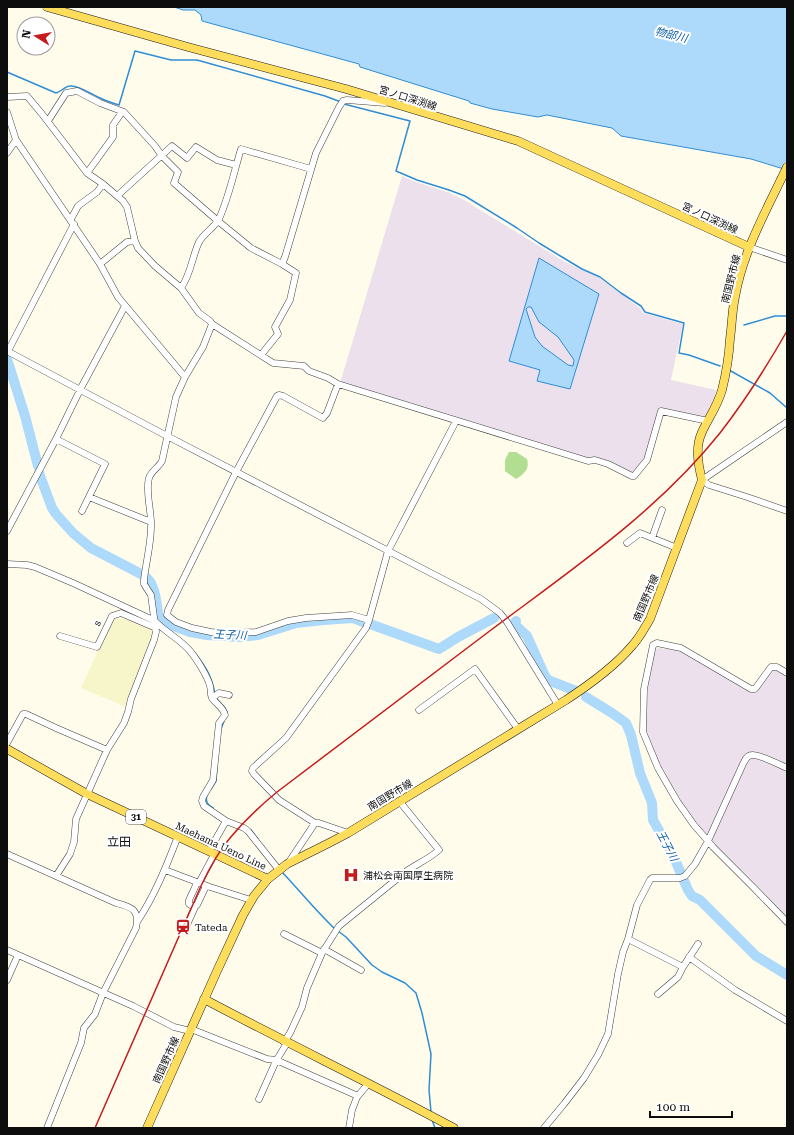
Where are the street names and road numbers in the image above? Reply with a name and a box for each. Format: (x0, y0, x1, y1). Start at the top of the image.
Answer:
street label: 宮ノ口深渕線 (378, 84, 438, 112)
street label: 宮ノ口深渕線 (680, 200, 740, 236)
street label: 南国野市線 (720, 253, 742, 305)
street label: 南国野市線 (631, 573, 661, 623)
street label: s (91, 618, 103, 627)
street label: 南国野市線 (366, 777, 414, 813)
road number: 31 (126, 810, 146, 824)
street label: Maehama Ueno Line (174, 820, 269, 872)
street label: 南国野市線 (151, 1035, 181, 1085)

